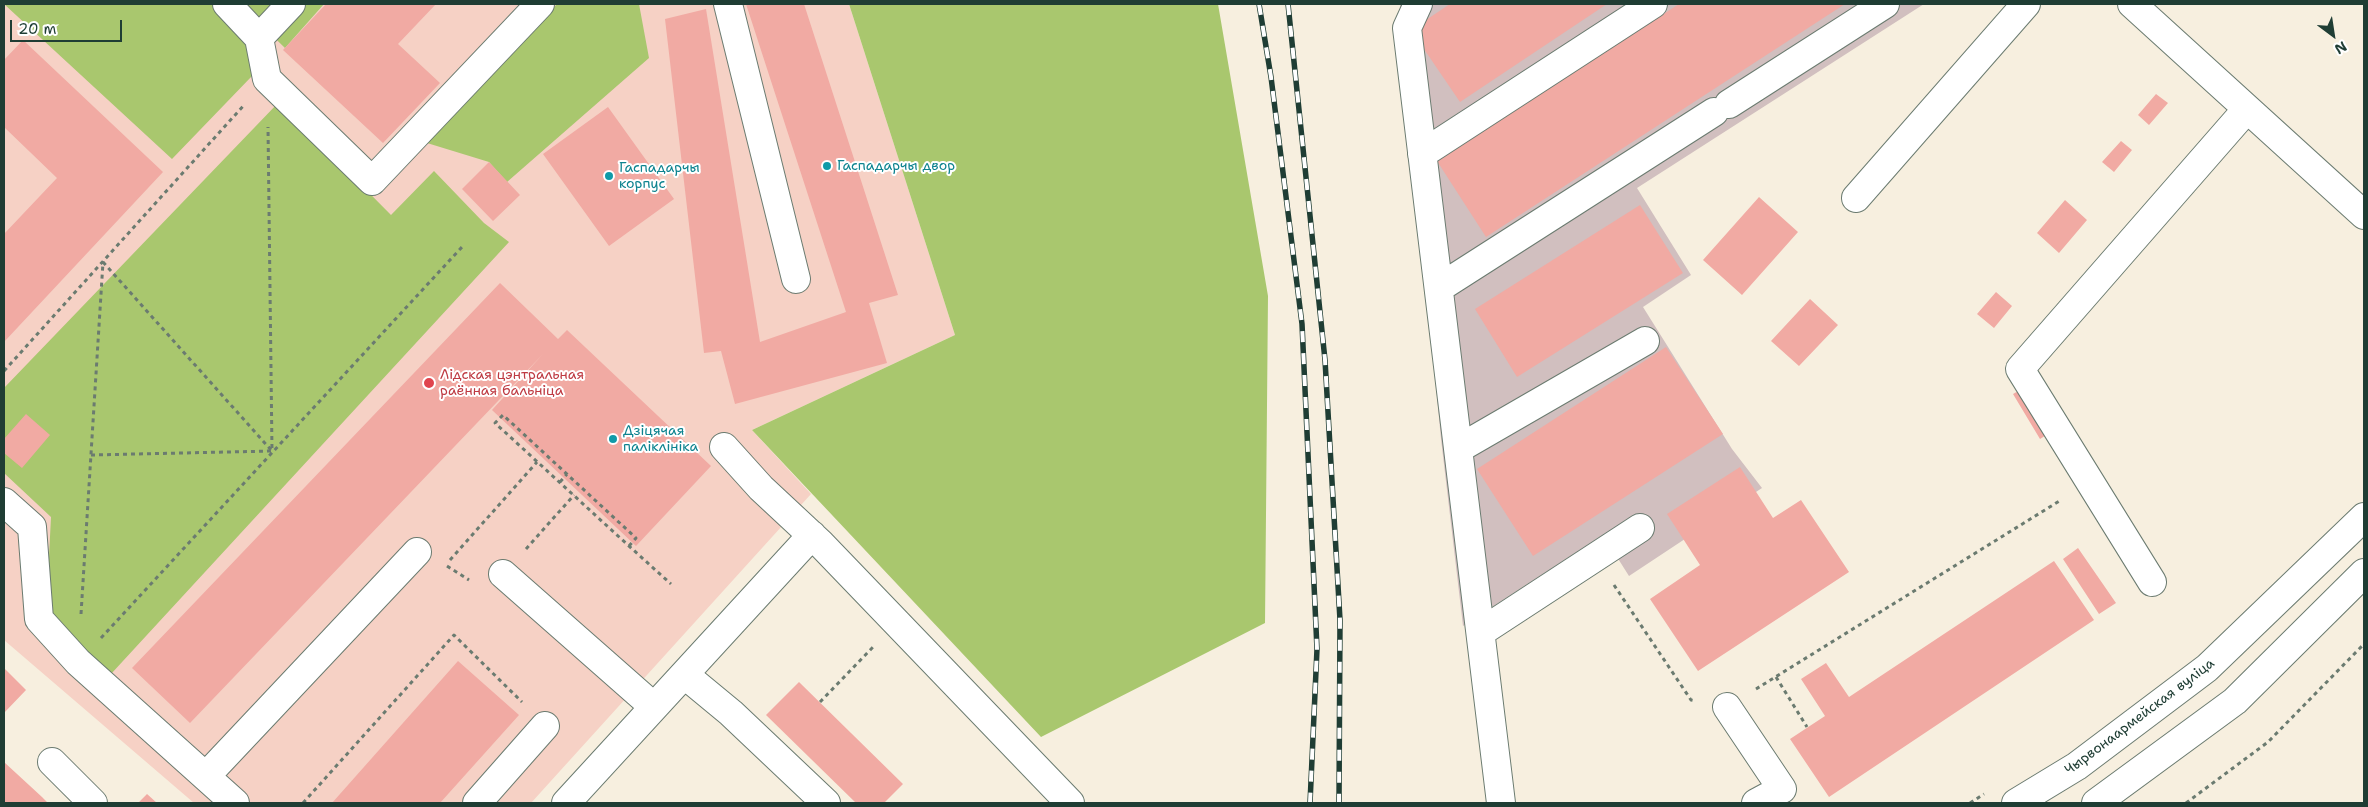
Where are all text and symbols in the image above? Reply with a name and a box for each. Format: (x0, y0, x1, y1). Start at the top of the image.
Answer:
scale bar (12, 10, 125, 42)
north arrow (2308, 10, 2358, 60)
text: 20 m (18, 19, 57, 39)
text: N (2331, 37, 2350, 58)
place label: Гаспадарчы двор (837, 158, 955, 174)
place label: Гаспадарчы корпус (619, 160, 700, 192)
marker: Гаспадарчы двор (821, 160, 833, 172)
marker: Гаспадарчы корпус (603, 170, 615, 182)
place label: Лідская цэнтральная раённая бальніца (440, 367, 584, 400)
marker: Лідская цэнтральная раённая бальніца (422, 376, 436, 390)
place label: Дзіцячая паліклініка (623, 423, 698, 456)
marker: Дзіцячая паліклініка (607, 433, 619, 445)
street label: Чырвонаармейская вуліца (2062, 655, 2218, 779)

